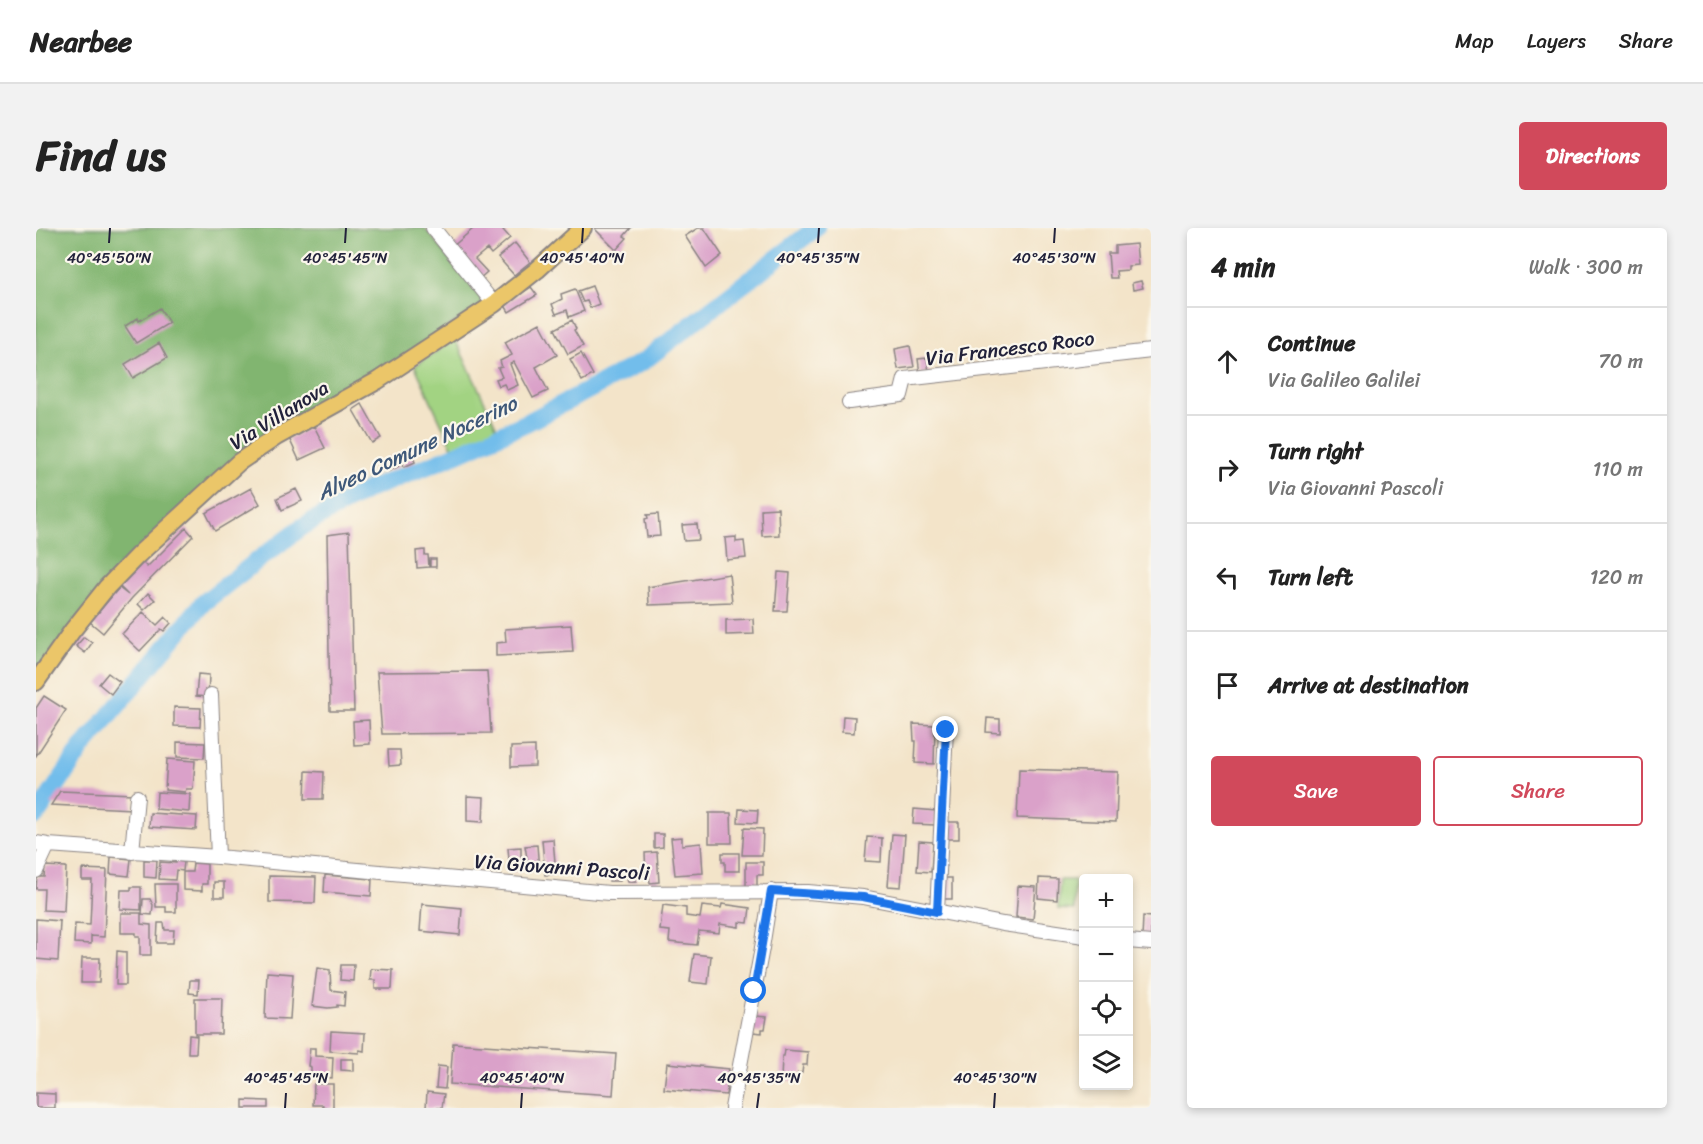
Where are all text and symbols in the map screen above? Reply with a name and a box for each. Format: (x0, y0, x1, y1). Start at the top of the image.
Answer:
text: Nearbee (30, 17, 132, 66)
text: Map (1455, 22, 1494, 60)
text: Layers (1527, 22, 1586, 60)
text: Share (1619, 22, 1673, 60)
text: Find us (36, 119, 166, 193)
button: Directions (1519, 122, 1667, 190)
text: 4 min (1211, 244, 1275, 290)
text: 40°45'50"N (67, 245, 152, 271)
text: 40°45'45"N (303, 245, 388, 271)
text: 40°45'40"N (540, 245, 625, 271)
text: 40°45'35"N (776, 245, 860, 271)
text: 40°45'30"N (1012, 245, 1096, 271)
text: Walk · 300 m (1529, 250, 1643, 285)
street label: Via Francesco Roco (924, 321, 1096, 376)
text: Continue (1268, 324, 1356, 363)
text: 70 m (1598, 344, 1643, 379)
icon: ahead (1211, 345, 1244, 378)
text: Via Galileo Galilei (1268, 363, 1420, 398)
street label: Via Villanova (223, 371, 336, 460)
water label: Alveo Comune Nocerino (310, 384, 525, 512)
text: Turn right (1268, 432, 1363, 471)
text: 110 m (1593, 452, 1643, 487)
icon: right (1211, 453, 1244, 486)
text: Via Giovanni Pascoli (1268, 471, 1443, 506)
text: Turn left (1268, 558, 1353, 597)
text: 120 m (1590, 560, 1643, 595)
icon: left (1211, 561, 1244, 594)
text: Arrive at destination (1268, 666, 1469, 705)
icon: arrive (1211, 669, 1244, 702)
route end (932, 716, 958, 742)
button: Save (1211, 756, 1421, 826)
button: Share (1433, 756, 1643, 826)
street label: Via Giovanni Pascoli (473, 844, 651, 891)
map controls (1079, 874, 1133, 1090)
button: + (1079, 874, 1133, 928)
button: − (1079, 928, 1133, 982)
route start (740, 977, 766, 1003)
button: locate (1079, 982, 1133, 1036)
button: layers (1079, 1036, 1133, 1090)
text: 40°45'45"N (244, 1065, 329, 1091)
text: 40°45'40"N (480, 1065, 565, 1091)
text: 40°45'35"N (717, 1065, 801, 1091)
text: 40°45'30"N (953, 1065, 1037, 1091)

